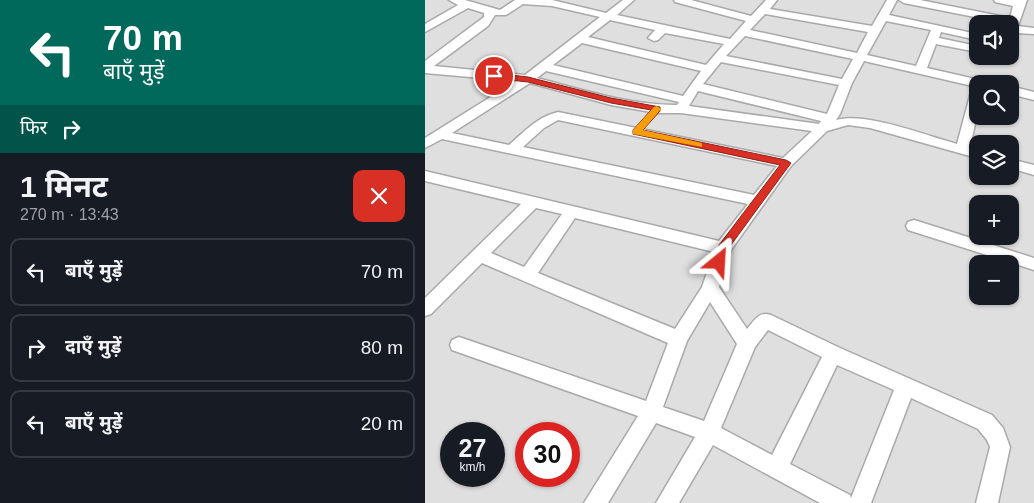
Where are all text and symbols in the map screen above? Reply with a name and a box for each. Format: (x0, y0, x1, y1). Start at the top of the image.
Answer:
map controls (969, 15, 1019, 305)
button: sound (969, 15, 1019, 65)
text: 70 m (103, 18, 183, 57)
icon: left (20, 20, 85, 85)
pin (473, 55, 515, 97)
text: बाएँ मुड़ें (103, 59, 164, 84)
icon: arrive (480, 62, 508, 90)
button: search (969, 75, 1019, 125)
icon: right (57, 115, 85, 143)
text: फिर (20, 117, 47, 138)
button: layers (969, 135, 1019, 185)
text: 1 मिनट (20, 170, 108, 203)
button: close (353, 170, 405, 222)
button: + (969, 195, 1019, 245)
text: 270 m · 13:43 (20, 206, 119, 223)
position arrow (692, 235, 744, 287)
button: − (969, 255, 1019, 305)
icon: left (22, 258, 50, 286)
text: बाएँ मुड़ें (65, 260, 122, 281)
text: 70 m (361, 261, 403, 282)
icon: right (22, 334, 50, 362)
text: दाएँ मुड़ें (65, 336, 121, 357)
text: 80 m (361, 337, 403, 358)
icon: left (22, 410, 50, 438)
text: बाएँ मुड़ें (65, 412, 122, 433)
text: 20 m (361, 413, 403, 434)
speed limit sign: 30 (515, 422, 580, 487)
text: 27 (459, 434, 486, 462)
text: km/h (459, 460, 486, 474)

